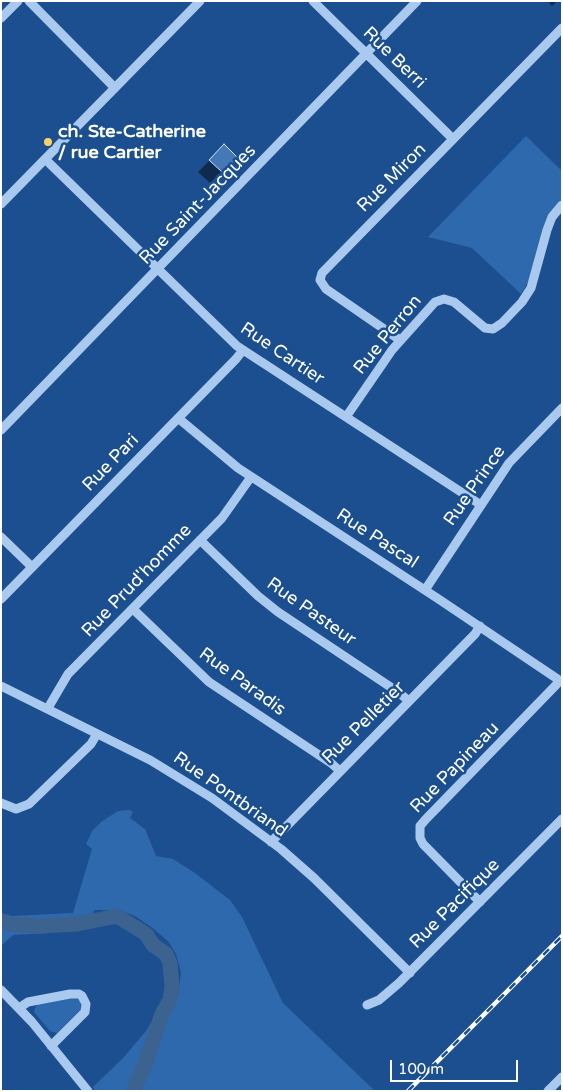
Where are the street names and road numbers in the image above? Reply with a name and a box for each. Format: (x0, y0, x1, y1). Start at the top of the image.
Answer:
street label: Rue Berri (358, 23, 430, 93)
street label: Rue Miron (353, 139, 431, 217)
street label: Rue Saint-Jacques (135, 141, 261, 269)
street label: Rue Perron (349, 291, 427, 379)
street label: Rue Cartier (236, 318, 328, 390)
street label: Rue Pari (78, 430, 144, 496)
street label: Rue Prince (440, 442, 510, 530)
street label: Rue Pascal (332, 505, 422, 573)
street label: Rue Prud'homme (77, 520, 197, 642)
street label: Rue Pasteur (262, 573, 360, 651)
street label: Rue Paradis (194, 643, 290, 721)
street label: Rue Pelletier (318, 677, 410, 769)
street label: Rue Papineau (406, 718, 504, 818)
street label: Rue Pontbriand (169, 748, 291, 842)
street label: Rue Pacifique (405, 854, 505, 954)

